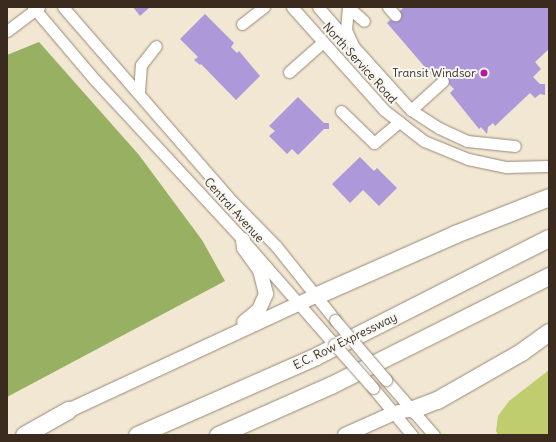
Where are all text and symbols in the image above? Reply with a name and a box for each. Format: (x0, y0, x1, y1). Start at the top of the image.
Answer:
street label: North Service Road (320, 20, 400, 106)
place label: Transit Windsor (392, 66, 476, 80)
marker: Transit Windsor (479, 68, 489, 78)
street label: Central Avenue (201, 175, 267, 245)
street label: E.C. Row Expressway (291, 310, 399, 372)

